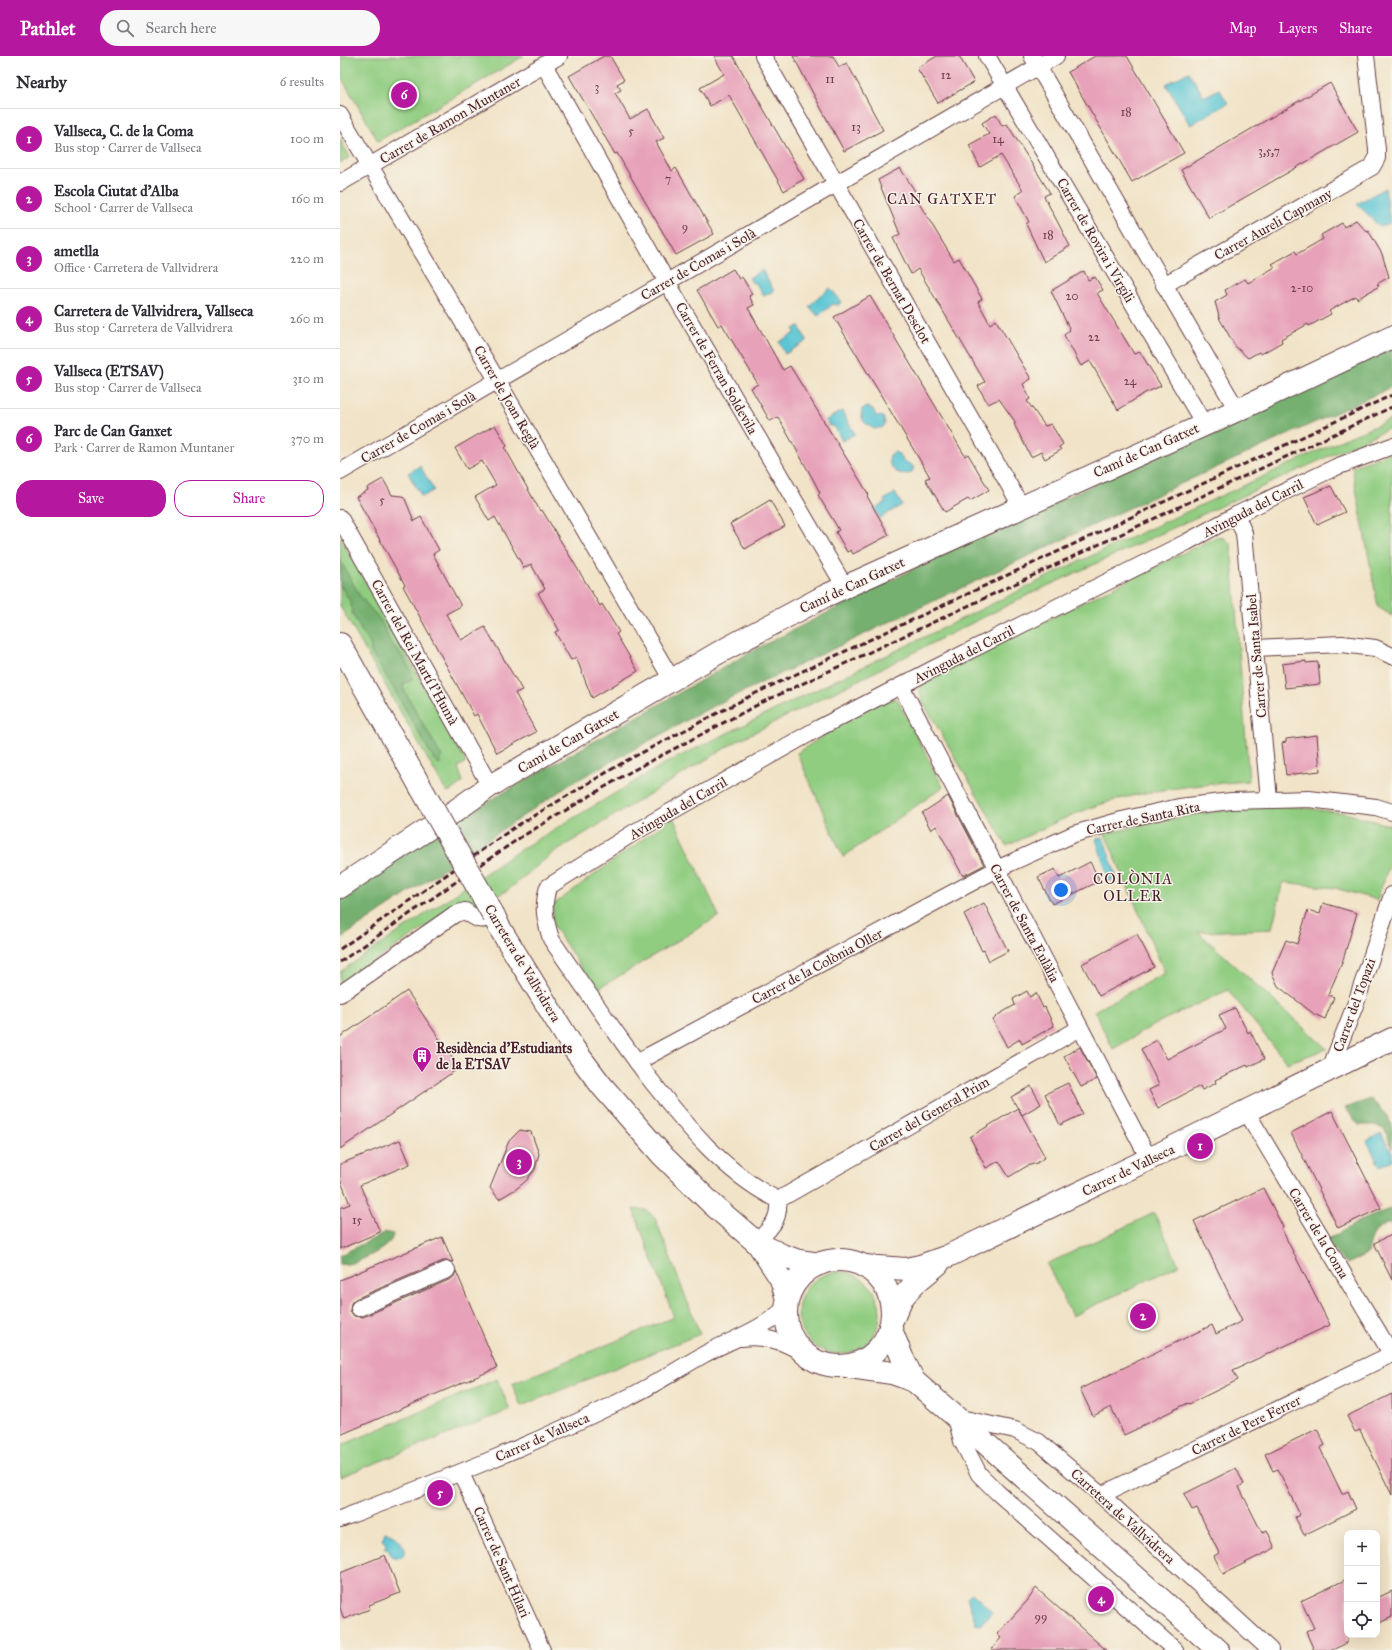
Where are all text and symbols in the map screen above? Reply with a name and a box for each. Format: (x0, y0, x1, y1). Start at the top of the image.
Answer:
search box (100, 10, 380, 46)
text: Pathlet (20, 17, 76, 40)
icon: search (114, 17, 136, 39)
text: Search here (146, 19, 217, 37)
text: Map (1229, 20, 1257, 37)
text: Layers (1279, 20, 1317, 37)
text: Share (1339, 20, 1372, 37)
house number: 12 (941, 68, 951, 82)
text: Nearby (16, 72, 67, 93)
house number: 11 (825, 72, 835, 86)
street label: Carrer de Ramon Muntaner (377, 73, 524, 168)
text: 6 results (280, 74, 324, 90)
pin: 6 (391, 80, 417, 110)
house number: 3 (595, 80, 600, 94)
house number: 18 (1120, 105, 1132, 119)
house number: 13 (851, 120, 861, 134)
text: Vallseca, C. de la Coma (54, 122, 193, 140)
house number: 5 (628, 124, 634, 138)
text: 1 (26, 131, 32, 147)
text: 100 m (290, 131, 324, 147)
house number: 14 (992, 132, 1004, 146)
text: Bus stop · Carrer de Vallseca (54, 140, 202, 156)
house number: 3,5,7 (1258, 144, 1280, 158)
house number: 7 (665, 172, 671, 186)
street label: Carrer de Rovira i Virgili (1053, 175, 1138, 306)
text: Escola Ciutat d'Alba (54, 182, 179, 200)
street label: Carrer Aureli Capmany (1211, 185, 1336, 264)
district label: CAN GATXET (887, 190, 997, 208)
text: 2 (26, 191, 32, 207)
text: 160 m (291, 191, 324, 207)
text: School · Carrer de Vallseca (54, 200, 193, 216)
street label: Carrer de Bernat Desclot (849, 216, 934, 347)
house number: 9 (682, 220, 688, 234)
street label: Carrer de Comas i Solà (638, 225, 759, 304)
house number: 18 (1042, 228, 1054, 242)
text: ametlla (54, 242, 99, 260)
text: 3 (26, 251, 32, 267)
text: 220 m (290, 251, 324, 267)
text: Office · Carretera de Vallvidrera (54, 260, 218, 276)
house number: 2-10 (1291, 281, 1313, 295)
house number: 20 (1066, 289, 1078, 303)
street label: Carrer de Ferran Soldevila (672, 299, 761, 437)
text: Carretera de Vallvidrera, Vallseca (54, 302, 253, 320)
text: 4 (25, 311, 33, 327)
text: 260 m (290, 311, 324, 327)
text: Bus stop · Carretera de Vallvidrera (54, 320, 233, 336)
house number: 22 (1088, 330, 1100, 344)
street label: Carrer de Joan Reglà (469, 342, 543, 453)
text: Vallseca (ETSAV) (54, 362, 164, 380)
text: 5 (26, 371, 32, 387)
text: 310 m (292, 371, 324, 387)
house number: 24 (1124, 374, 1137, 388)
text: Bus stop · Carrer de Vallseca (54, 380, 202, 396)
street label: Carrer de Comas i Solà (358, 388, 479, 467)
street label: Camí de Can Gatxet (1091, 419, 1202, 481)
text: Parc de Can Ganxet (54, 422, 172, 440)
text: 6 (26, 431, 32, 447)
text: 370 m (291, 431, 324, 447)
text: Park · Carrer de Ramon Muntaner (54, 440, 234, 456)
street label: Avinguda del Carril (1199, 476, 1306, 542)
button: Save (16, 480, 166, 517)
button: Share (174, 480, 324, 517)
house number: 5 (379, 493, 385, 507)
street label: Camí de Can Gatxet (797, 554, 907, 617)
street label: Carrer del Rei Martí l'Humà (367, 576, 462, 728)
street label: Carrer de Santa Isabel (1243, 593, 1270, 719)
street label: Avinguda del Carril (910, 622, 1017, 688)
street label: Camí de Can Gatxet (515, 706, 622, 777)
street label: Avinguda del Carril (625, 773, 730, 844)
street label: Carrer de Santa Rita (1085, 798, 1202, 839)
street label: Carrer de Santa Eulàlia (986, 861, 1063, 986)
district label: COLÒNIA OLLER (1093, 869, 1173, 905)
your location (1051, 880, 1071, 900)
street label: Carretera de Vallvidrera (481, 901, 564, 1025)
street label: Carrer de la Colònia Oller (749, 924, 886, 1008)
street label: Carrer del Topazi (1330, 956, 1379, 1054)
place label: Residència d'Estudiants de la ETSAV (436, 1040, 572, 1073)
building icon: Residència d'Estudiants de la ETSAV (411, 1045, 433, 1073)
street label: Carrer del General Prim (866, 1073, 993, 1156)
pin: 1 (1187, 1131, 1213, 1161)
street label: Carrer de Vallseca (1079, 1141, 1177, 1200)
pin: 3 (506, 1147, 532, 1177)
street label: Carrer de la Coma (1285, 1185, 1352, 1282)
house number: 15 (352, 1213, 363, 1227)
pin: 2 (1130, 1301, 1156, 1331)
street label: Carrer de Pere Ferrer (1189, 1391, 1304, 1459)
street label: Carrer de Vallseca (493, 1409, 592, 1466)
street label: Carretera de Vallvidrera (1067, 1465, 1178, 1568)
pin: 5 (427, 1478, 453, 1508)
street label: Carrer de Sant Hilari (469, 1504, 534, 1621)
map controls (1344, 1530, 1380, 1638)
button: + (1344, 1530, 1380, 1566)
button: − (1344, 1566, 1380, 1602)
pin: 4 (1088, 1584, 1114, 1614)
button: locate (1344, 1602, 1380, 1638)
house number: 99 (1035, 1610, 1047, 1624)

